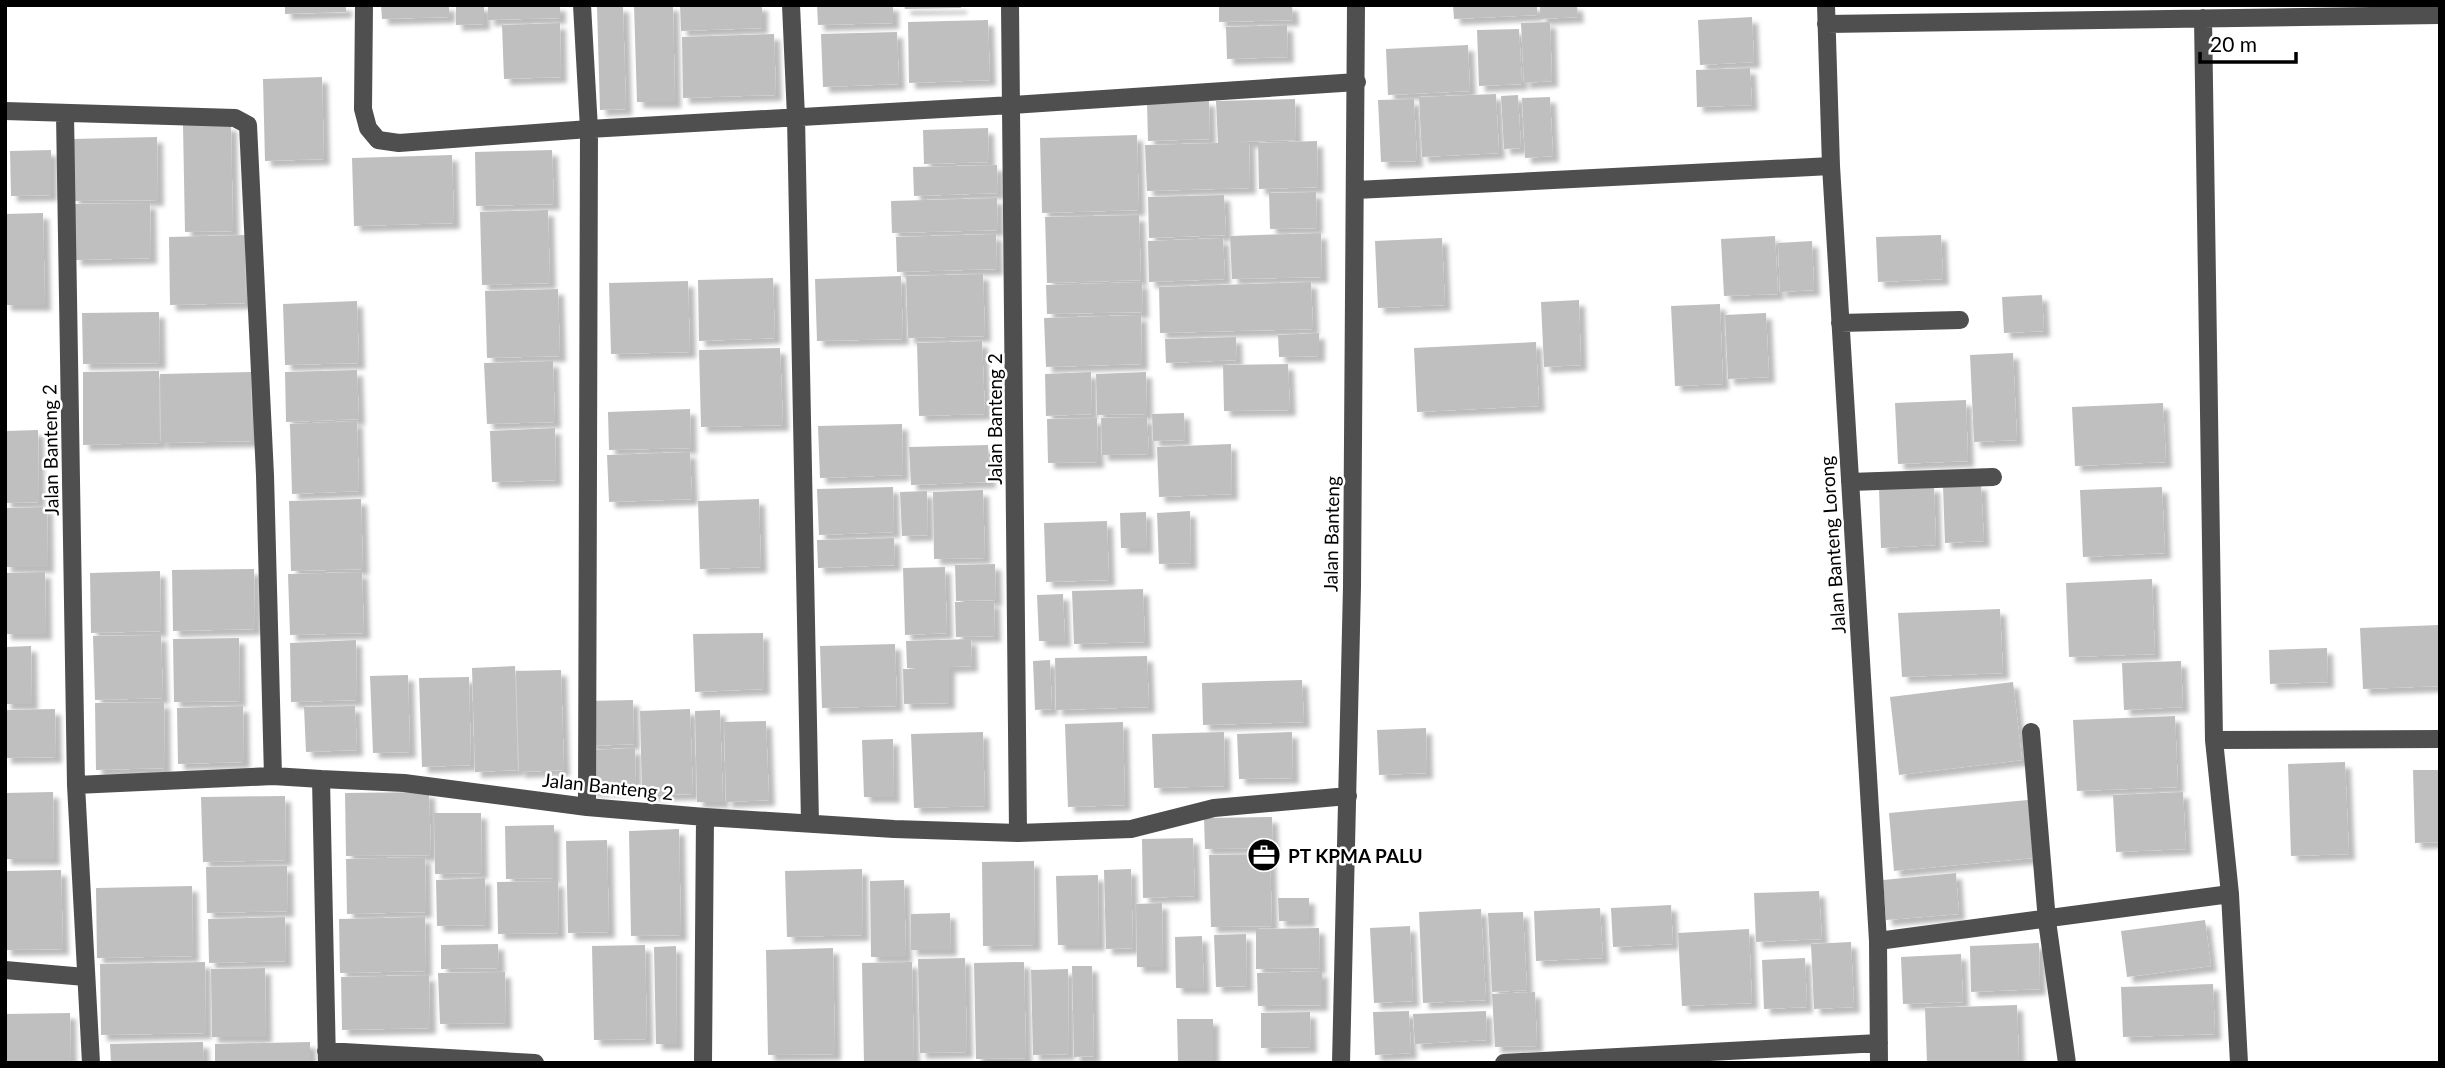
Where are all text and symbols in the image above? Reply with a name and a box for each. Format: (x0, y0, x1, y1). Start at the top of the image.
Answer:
scale bar (2200, 21, 2296, 65)
text: 20 m (2210, 31, 2257, 56)
street label: Jalan Banteng 2 (983, 353, 1006, 485)
street label: Jalan Banteng 2 (37, 384, 63, 516)
street label: Jalan Banteng Lorong (1814, 455, 1850, 635)
street label: Jalan Banteng (1318, 476, 1344, 592)
street label: Jalan Banteng 2 (541, 768, 675, 804)
office icon: PT KPMA PALU (1245, 836, 1283, 874)
place label: PT KPMA PALU (1288, 844, 1423, 867)

